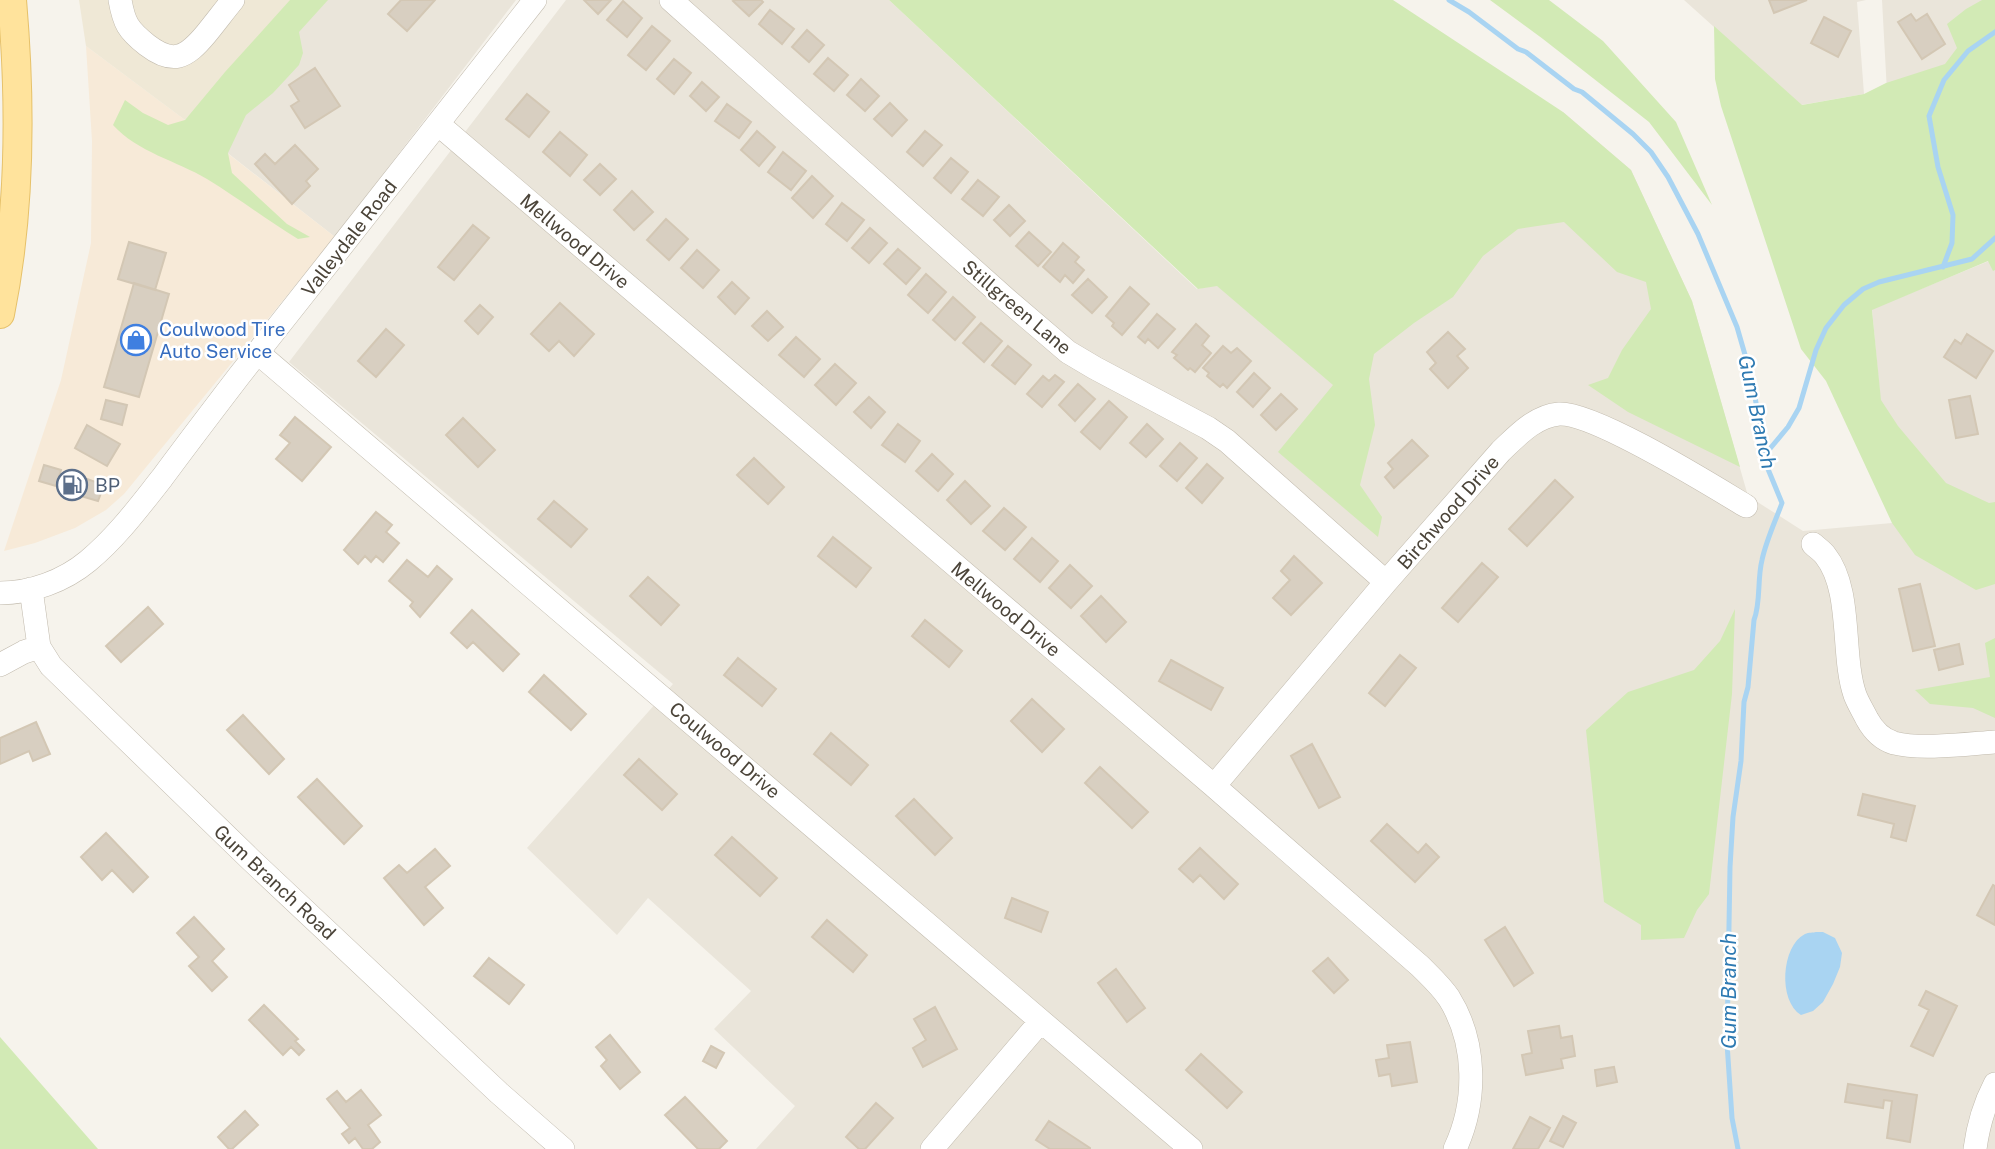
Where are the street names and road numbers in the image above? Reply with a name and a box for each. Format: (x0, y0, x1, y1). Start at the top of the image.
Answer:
street label: Valleydale Road (297, 176, 401, 300)
street label: Mellwood Drive (516, 189, 634, 293)
street label: Stillgreen Lane (958, 255, 1076, 359)
street label: Birchwood Drive (1393, 451, 1503, 573)
street label: Mellwood Drive (947, 557, 1065, 661)
street label: Coulwood Drive (665, 697, 785, 803)
street label: Gum Branch Road (210, 820, 340, 944)

